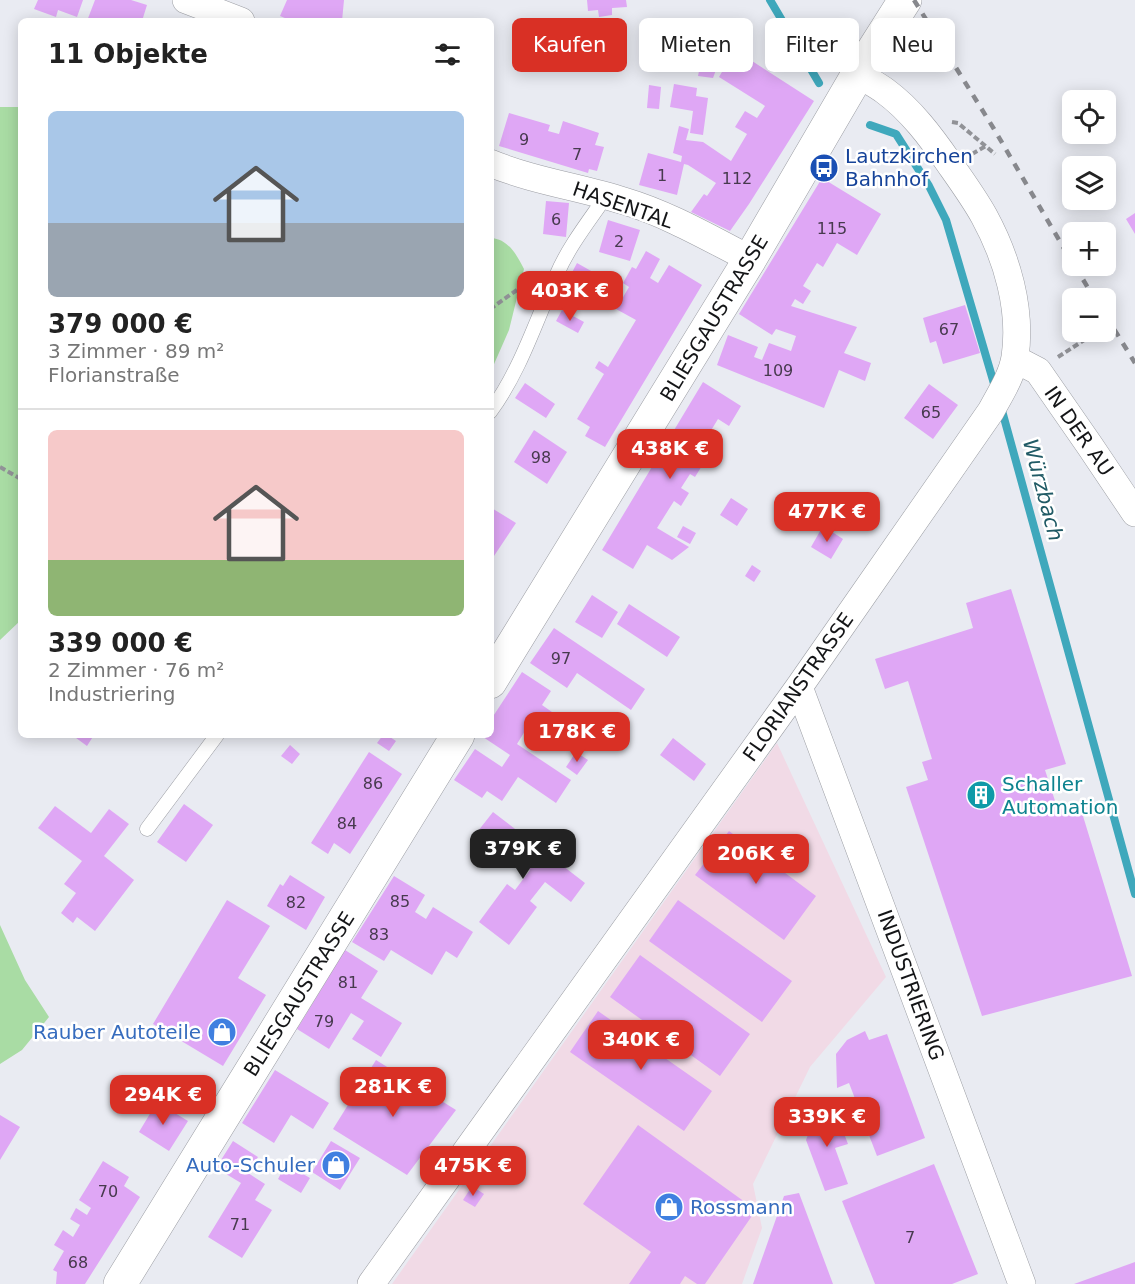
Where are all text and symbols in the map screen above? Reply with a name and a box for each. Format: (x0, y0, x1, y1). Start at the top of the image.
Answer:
chip: Kaufen (512, 18, 627, 72)
chip: Mieten (639, 18, 753, 72)
chip: Filter (765, 18, 859, 72)
chip: Neu (871, 18, 955, 72)
icon: filters (431, 38, 464, 71)
text: 11 Objekte (48, 39, 208, 69)
map controls (1062, 90, 1116, 342)
button: locate (1062, 90, 1116, 144)
house number: 9 (519, 130, 529, 149)
place label: Lautzkirchen Bahnhof (845, 144, 973, 191)
house number: 7 (572, 145, 582, 164)
icon: home (202, 150, 310, 258)
bus stop icon: Lautzkirchen Bahnhof (808, 152, 840, 184)
button: layers (1062, 156, 1116, 210)
house number: 1 (657, 166, 667, 185)
house number: 112 (722, 169, 752, 188)
street label: HASENTAL (570, 177, 677, 234)
house number: 6 (551, 210, 561, 229)
house number: 115 (817, 219, 847, 238)
button: + (1062, 222, 1116, 276)
street label: BLIESGAUSTRASSE (655, 231, 773, 405)
house number: 2 (614, 232, 624, 251)
pin: 403K € (521, 271, 619, 322)
text: 403K € (531, 278, 609, 302)
button: − (1062, 288, 1116, 342)
text: 379 000 € (48, 309, 193, 339)
house number: 67 (939, 320, 959, 339)
text: 3 Zimmer · 89 m² (48, 339, 224, 363)
house number: 109 (763, 361, 793, 380)
text: Florianstraße (48, 363, 180, 387)
street label: IN DER AU (1039, 382, 1119, 480)
house number: 65 (921, 403, 941, 422)
pin: 438K € (621, 429, 719, 480)
text: 438K € (631, 436, 709, 460)
water label: Würzbach (1018, 436, 1068, 544)
house number: 98 (531, 448, 551, 467)
icon: home (202, 469, 310, 577)
pin: 477K € (778, 492, 876, 543)
text: 477K € (788, 499, 866, 523)
street label: FLORIANSTRASSE (738, 608, 858, 766)
text: 339 000 € (48, 628, 193, 658)
house number: 97 (551, 649, 571, 668)
text: 2 Zimmer · 76 m² (48, 658, 224, 682)
text: Industriering (48, 682, 175, 706)
pin: 178K € (528, 712, 626, 763)
text: 178K € (538, 719, 616, 743)
place label: Schaller Automation (1002, 772, 1118, 819)
house number: 86 (363, 774, 383, 793)
building icon: Schaller Automation (965, 779, 997, 811)
house number: 84 (337, 814, 357, 833)
pin: 379K € (474, 829, 572, 880)
pin: 206K € (707, 834, 805, 885)
text: 379K € (484, 836, 562, 860)
text: 206K € (717, 841, 795, 865)
house number: 85 (390, 892, 410, 911)
house number: 82 (286, 893, 306, 912)
street label: INDUSTRIERING (873, 906, 949, 1064)
street label: BLIESGAUSTRASSE (239, 907, 359, 1081)
house number: 83 (369, 925, 389, 944)
house number: 81 (338, 973, 358, 992)
house number: 79 (314, 1012, 334, 1031)
shop icon: Rauber Autoteile (206, 1016, 238, 1048)
place label: Rauber Autoteile (33, 1020, 201, 1044)
pin: 340K € (592, 1020, 690, 1071)
text: 340K € (602, 1027, 680, 1051)
pin: 281K € (344, 1067, 442, 1118)
text: 281K € (354, 1074, 432, 1098)
pin: 294K € (114, 1075, 212, 1126)
text: 294K € (124, 1082, 202, 1106)
pin: 339K € (778, 1097, 876, 1148)
text: 339K € (788, 1104, 866, 1128)
pin: 475K € (424, 1146, 522, 1197)
shop icon: Auto-Schuler (320, 1149, 352, 1181)
place label: Auto-Schuler (186, 1153, 316, 1177)
text: 475K € (434, 1153, 512, 1177)
house number: 70 (98, 1182, 118, 1201)
shop icon: Rossmann (653, 1191, 685, 1223)
place label: Rossmann (690, 1195, 793, 1219)
house number: 71 (230, 1215, 250, 1234)
house number: 7 (905, 1228, 915, 1247)
house number: 68 (68, 1253, 88, 1272)

